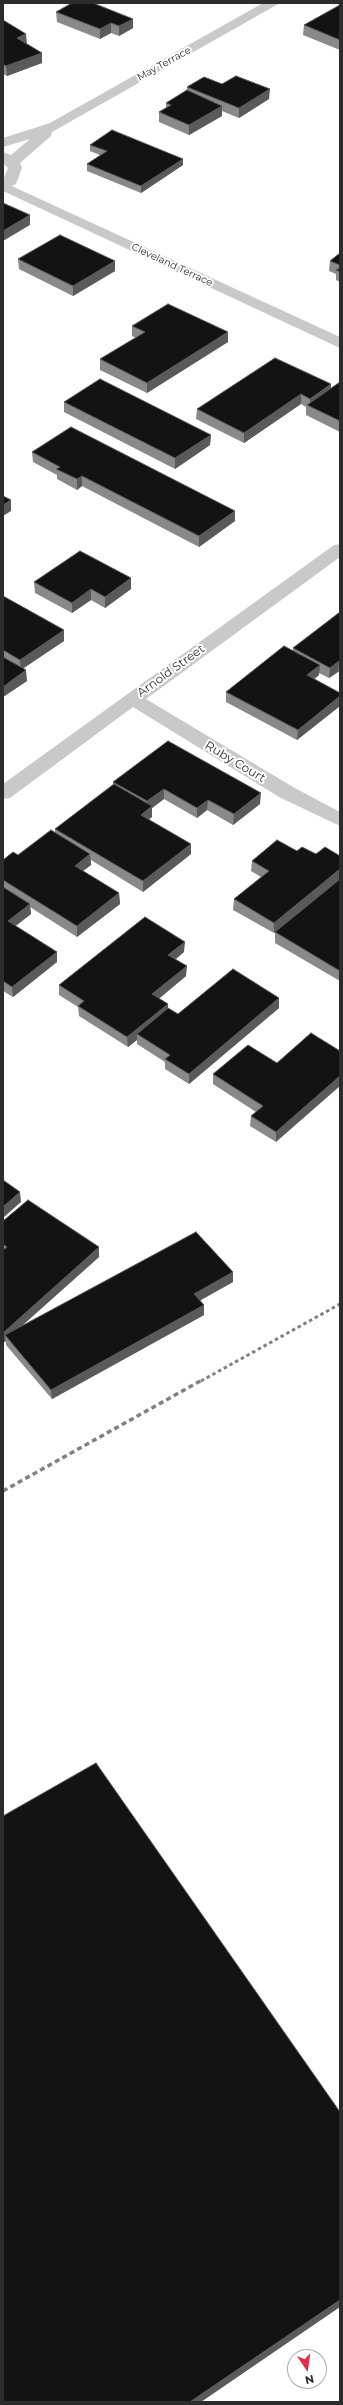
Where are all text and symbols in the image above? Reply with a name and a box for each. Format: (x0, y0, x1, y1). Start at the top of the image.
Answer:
street label: May Terrace (135, 44, 193, 84)
street label: Cleveland Terrace (130, 241, 214, 289)
street label: Arnold Street (135, 642, 207, 700)
street label: Ruby Court (202, 738, 268, 786)
north arrow (287, 2349, 327, 2389)
text: N (304, 2372, 315, 2388)

